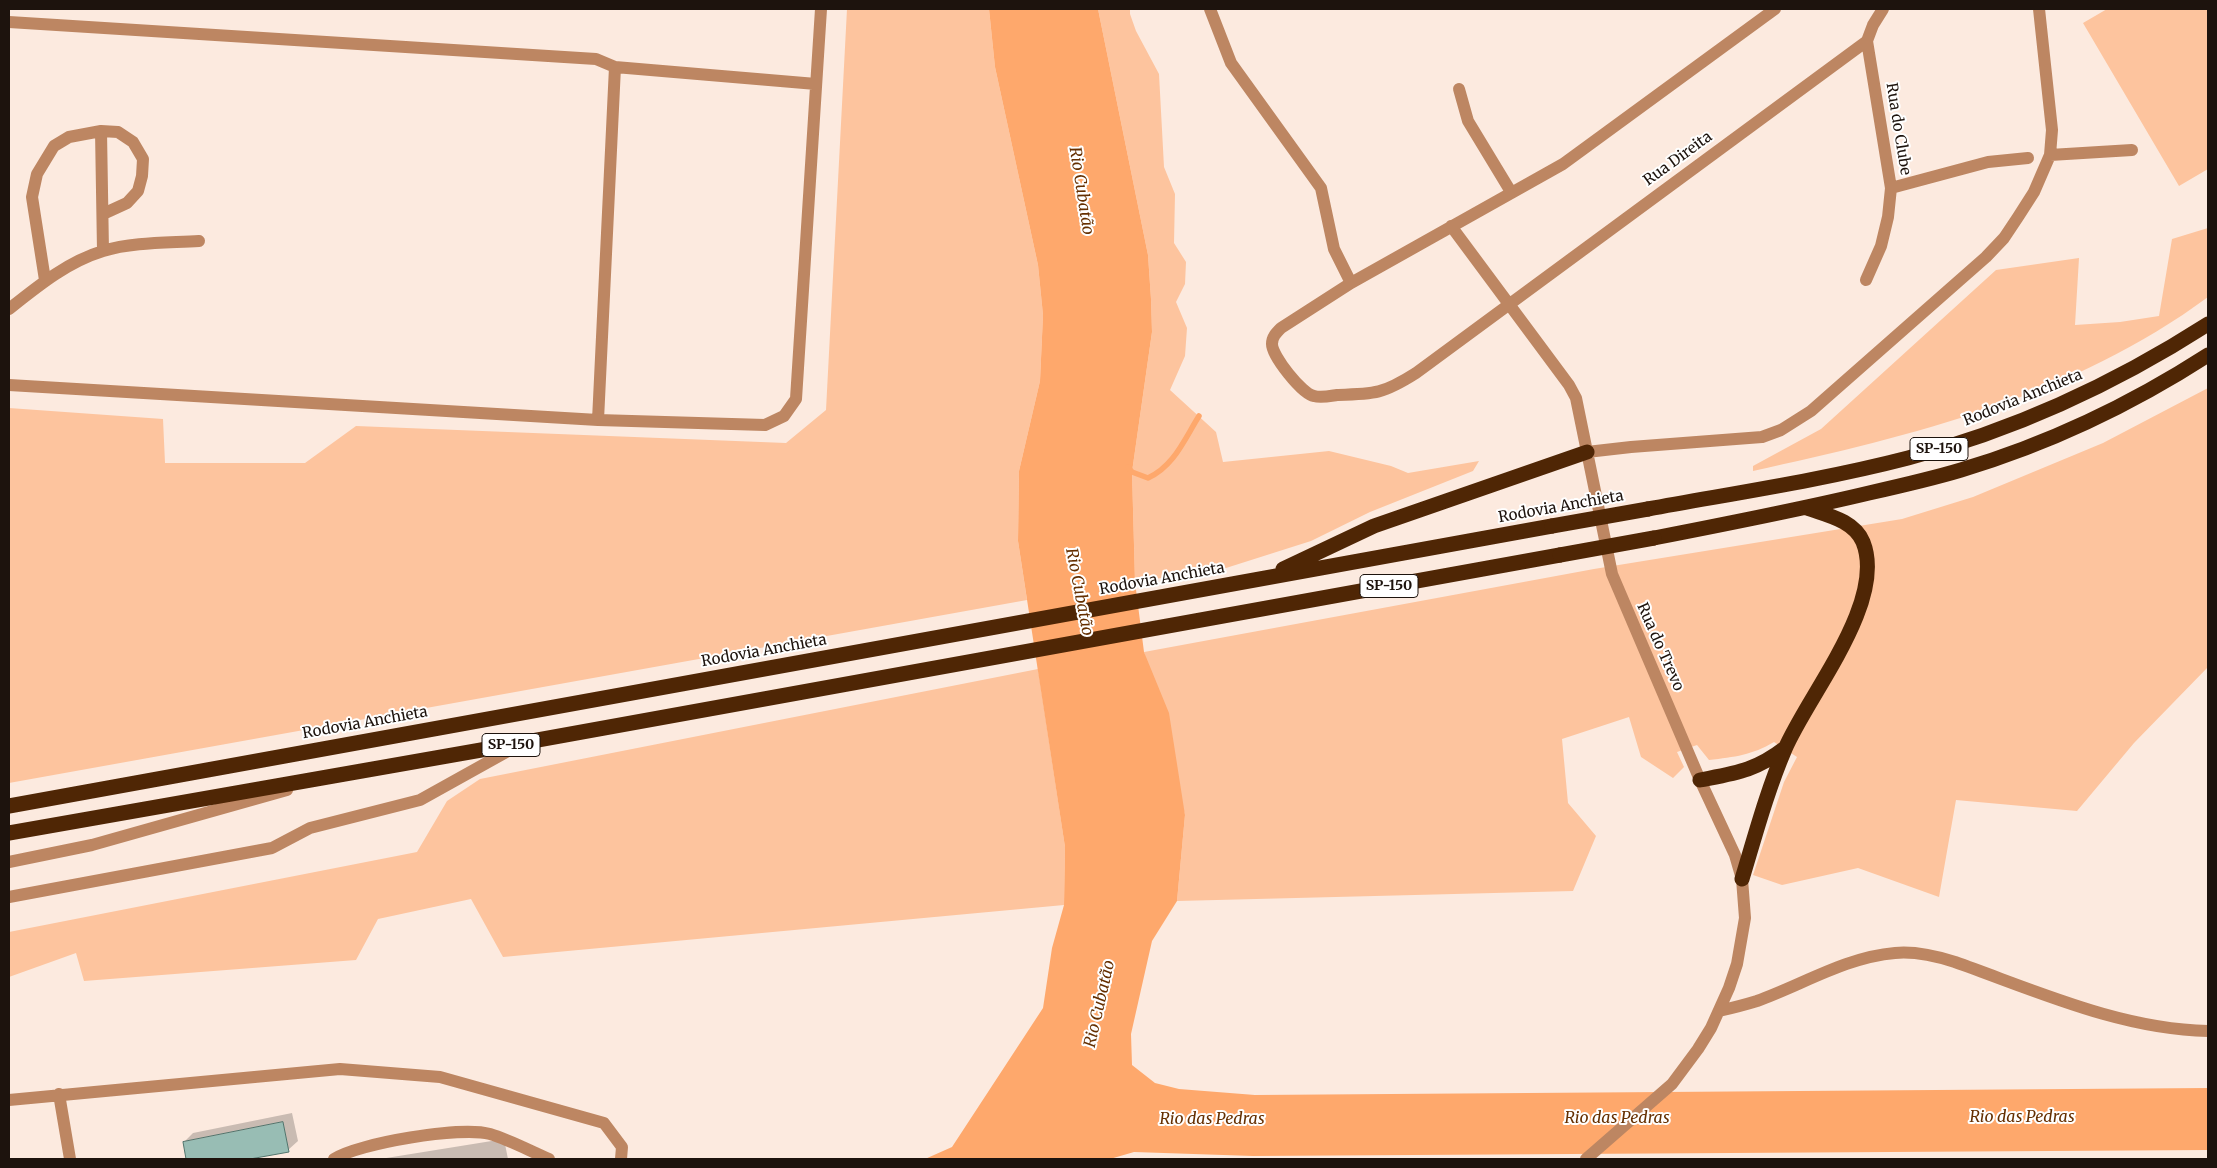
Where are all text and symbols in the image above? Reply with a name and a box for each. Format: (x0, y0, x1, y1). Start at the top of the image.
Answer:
street label: Rua do Clube (1882, 82, 1914, 176)
street label: Rua Direita (1640, 128, 1716, 190)
water label: Rio Cubatão (1065, 146, 1097, 236)
street label: Rodovia Anchieta (1961, 366, 2085, 430)
road number: SP-150 (1910, 438, 1968, 460)
street label: Rodovia Anchieta (1497, 487, 1625, 527)
water label: Rio Cubatão (1061, 547, 1097, 637)
street label: Rodovia Anchieta (1098, 559, 1226, 599)
road number: SP-150 (1360, 574, 1418, 598)
street label: Rua do Trevo (1633, 600, 1687, 694)
street label: Rodovia Anchieta (700, 631, 828, 671)
street label: Rodovia Anchieta (301, 703, 429, 743)
road number: SP-150 (482, 734, 540, 756)
water label: Rio Cubatão (1081, 959, 1119, 1049)
water label: Rio das Pedras (1969, 1107, 2075, 1127)
water label: Rio das Pedras (1564, 1108, 1670, 1128)
water label: Rio das Pedras (1159, 1109, 1265, 1129)

